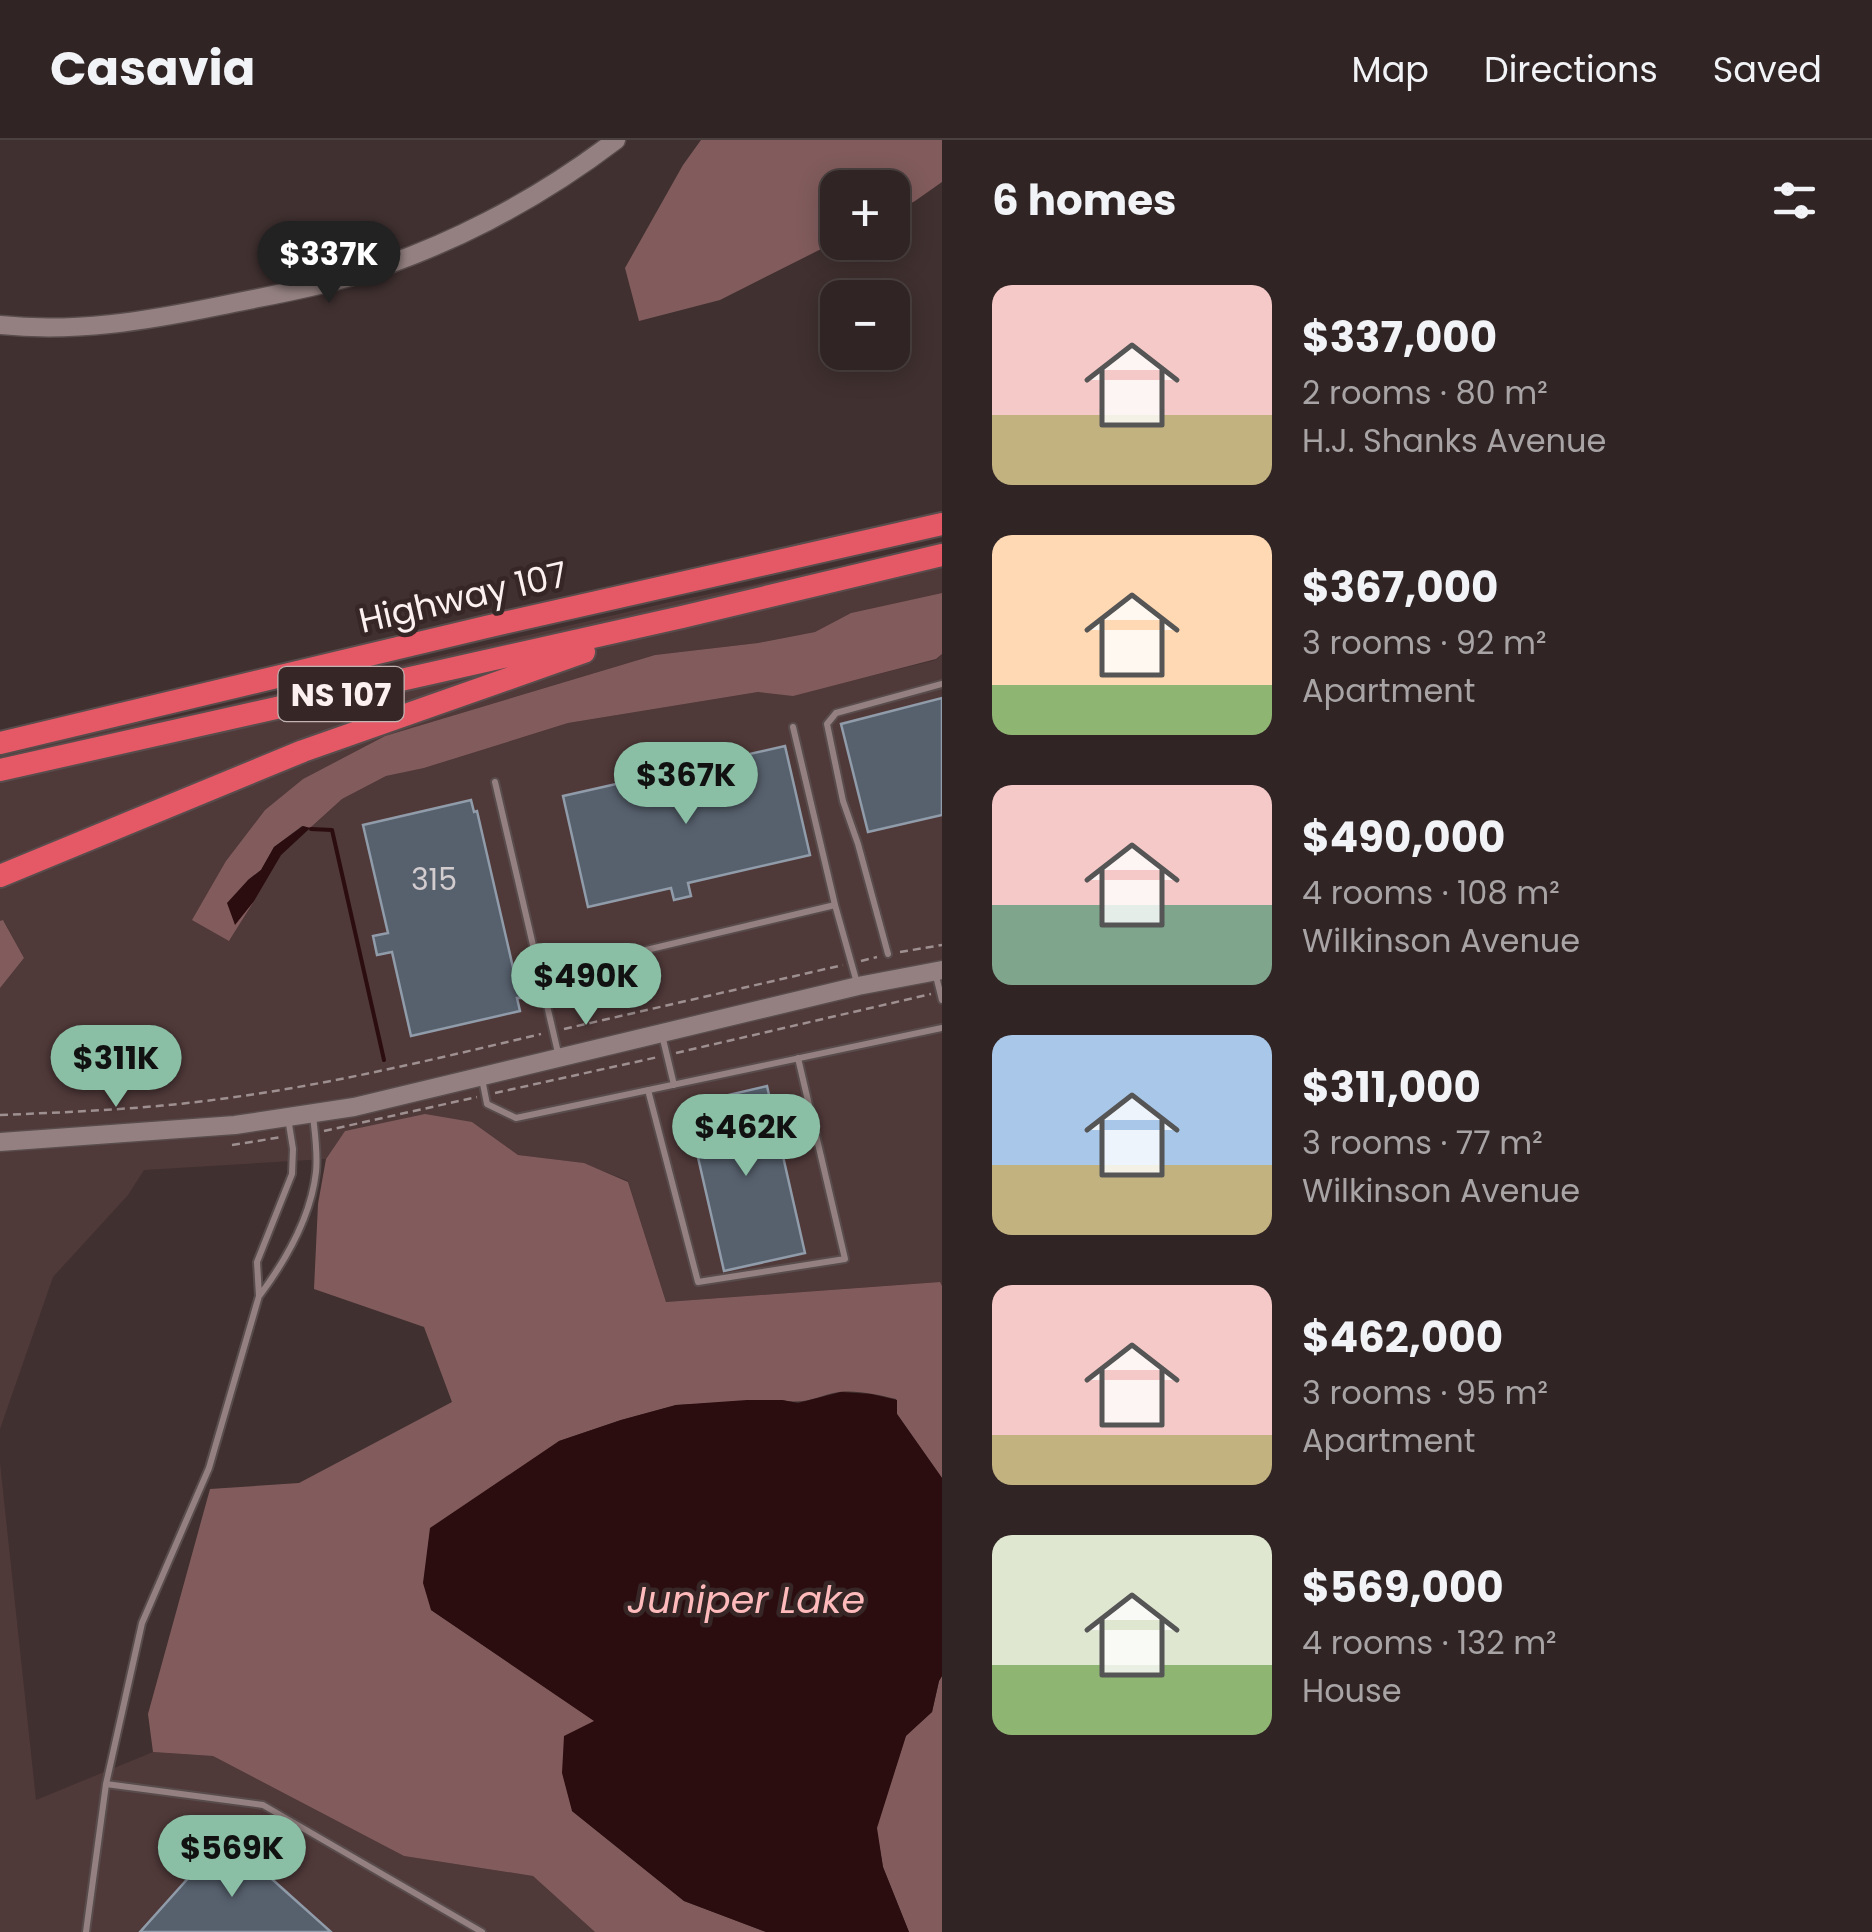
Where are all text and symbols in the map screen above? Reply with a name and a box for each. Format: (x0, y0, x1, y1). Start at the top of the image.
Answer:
text: Casavia (50, 35, 255, 102)
text: Map (1352, 45, 1429, 94)
text: Directions (1484, 45, 1658, 94)
text: Saved (1713, 45, 1822, 94)
map controls (820, 170, 910, 370)
button: + (820, 170, 910, 260)
text: 6 homes (992, 171, 1177, 230)
icon: filters (1767, 173, 1822, 228)
pin: $337K (259, 221, 399, 306)
text: $337K (279, 231, 379, 276)
button: − (820, 280, 910, 370)
text: $337,000 (1302, 308, 1497, 367)
icon: home (1072, 325, 1192, 445)
text: 2 rooms · 80 m² (1302, 370, 1548, 415)
text: H.J. Shanks Avenue (1302, 418, 1606, 463)
street label: Highway 107 (354, 549, 572, 645)
text: $367,000 (1302, 558, 1498, 617)
icon: home (1072, 575, 1192, 695)
text: 3 rooms · 92 m² (1302, 620, 1546, 665)
road number: NS 107 (278, 667, 404, 721)
text: Apartment (1302, 668, 1475, 713)
pin: $367K (616, 742, 756, 827)
text: $367K (636, 752, 736, 797)
text: $490,000 (1302, 808, 1506, 867)
icon: home (1072, 825, 1192, 945)
house number: 315 (411, 858, 457, 901)
text: 4 rooms · 108 m² (1302, 870, 1560, 915)
text: Wilkinson Avenue (1302, 918, 1580, 963)
pin: $490K (516, 943, 656, 1028)
text: $490K (533, 953, 639, 998)
pin: $311K (46, 1025, 186, 1110)
text: $311K (73, 1035, 159, 1080)
text: $311,000 (1302, 1058, 1481, 1117)
icon: home (1072, 1075, 1192, 1195)
pin: $462K (676, 1094, 816, 1179)
text: $462K (694, 1104, 798, 1149)
text: 3 rooms · 77 m² (1302, 1120, 1543, 1165)
text: Wilkinson Avenue (1302, 1168, 1580, 1213)
text: $462,000 (1302, 1308, 1503, 1367)
icon: home (1072, 1325, 1192, 1445)
text: 3 rooms · 95 m² (1302, 1370, 1548, 1415)
text: Apartment (1302, 1418, 1475, 1463)
text: $569,000 (1302, 1558, 1504, 1617)
water label: Juniper Lake (627, 1573, 865, 1626)
icon: home (1072, 1575, 1192, 1695)
text: 4 rooms · 132 m² (1302, 1620, 1557, 1665)
text: House (1302, 1668, 1402, 1713)
pin: $569K (162, 1815, 302, 1900)
text: $569K (180, 1825, 284, 1870)

